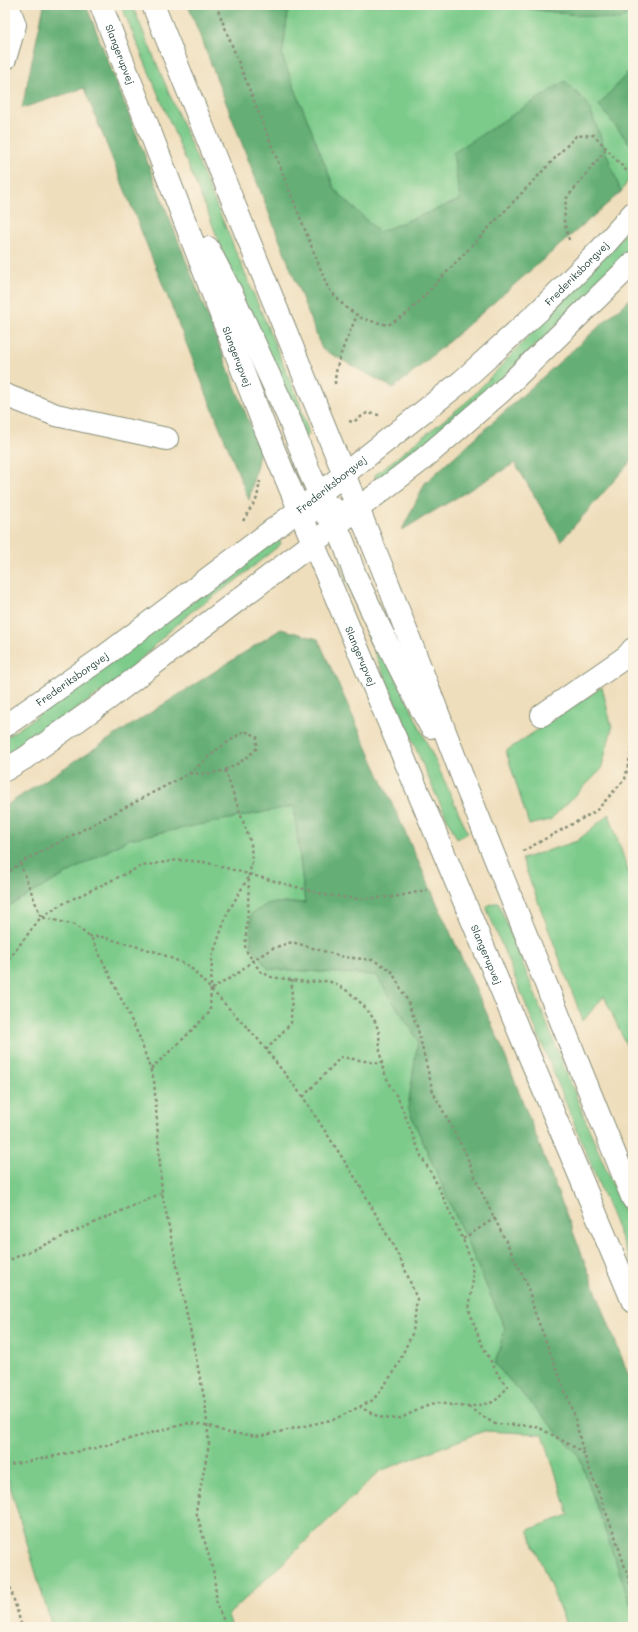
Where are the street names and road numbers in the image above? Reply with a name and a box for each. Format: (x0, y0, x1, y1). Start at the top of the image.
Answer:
street label: Slangerupvej (102, 22, 138, 87)
street label: Frederiksborgvej (541, 238, 612, 309)
street label: Slangerupvej (219, 324, 255, 389)
street label: Frederiksborgvej (293, 452, 369, 517)
street label: Slangerupvej (342, 624, 380, 688)
street label: Frederiksborgvej (33, 648, 111, 709)
street label: Slangerupvej (468, 923, 505, 987)

